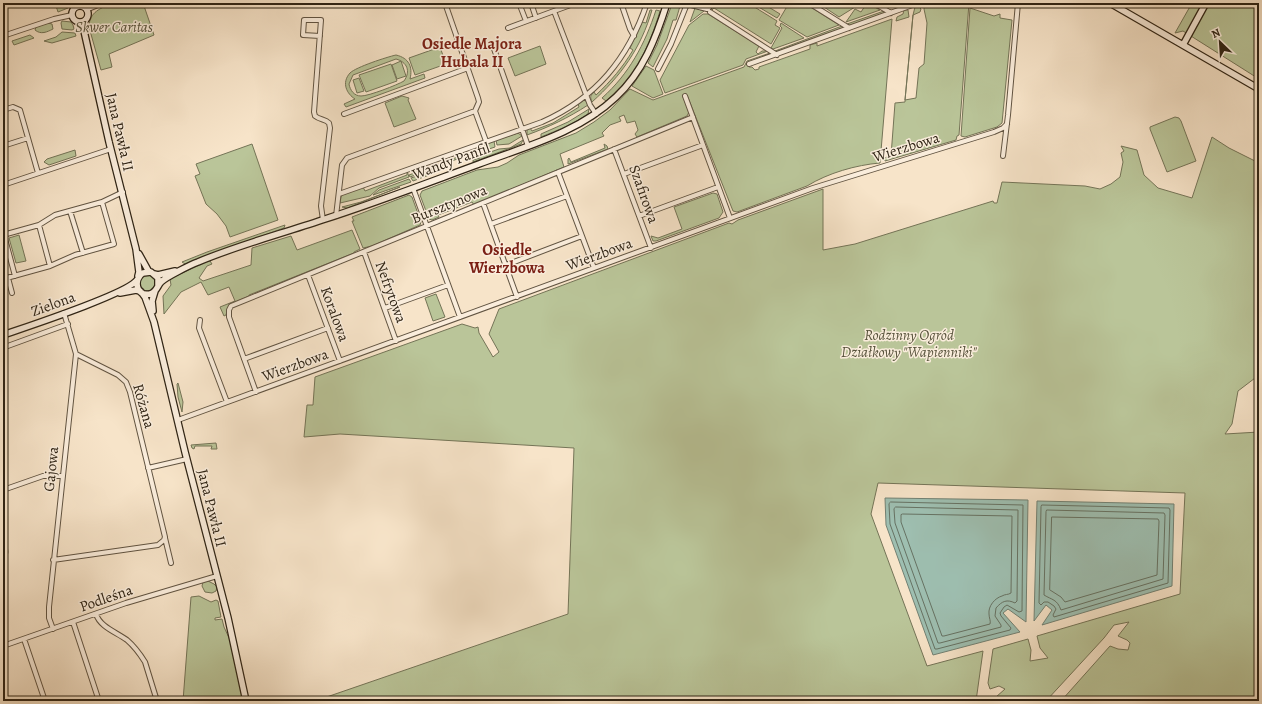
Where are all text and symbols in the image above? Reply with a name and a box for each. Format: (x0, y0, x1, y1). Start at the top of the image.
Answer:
park label: Skwer Caritas (75, 17, 153, 37)
north arrow (1200, 22, 1240, 62)
text: N (1209, 25, 1223, 42)
district label: Osiedle Majora Hubala II (422, 33, 522, 73)
street label: Jana Pawła II (101, 91, 139, 173)
street label: Wierzbowa (869, 127, 942, 167)
street label: Wandy Panfil (408, 138, 493, 185)
street label: Szafirowa (624, 162, 664, 226)
street label: Bursztynowa (408, 180, 490, 228)
street label: Wierzbowa (562, 233, 635, 276)
district label: Osiedle Wierzbowa (468, 239, 545, 279)
street label: Nefrytowa (371, 258, 411, 326)
street label: Koralowa (316, 284, 354, 344)
street label: Zielona (28, 287, 78, 321)
park label: Rodzinny Ogród Działkowy "Wapienniki" (841, 325, 978, 362)
street label: Wierzbowa (258, 344, 331, 387)
street label: Różana (128, 381, 160, 431)
street label: Gajowa (39, 445, 63, 492)
street label: Jana Pawła II (193, 467, 231, 549)
street label: Podleśna (77, 580, 135, 616)

